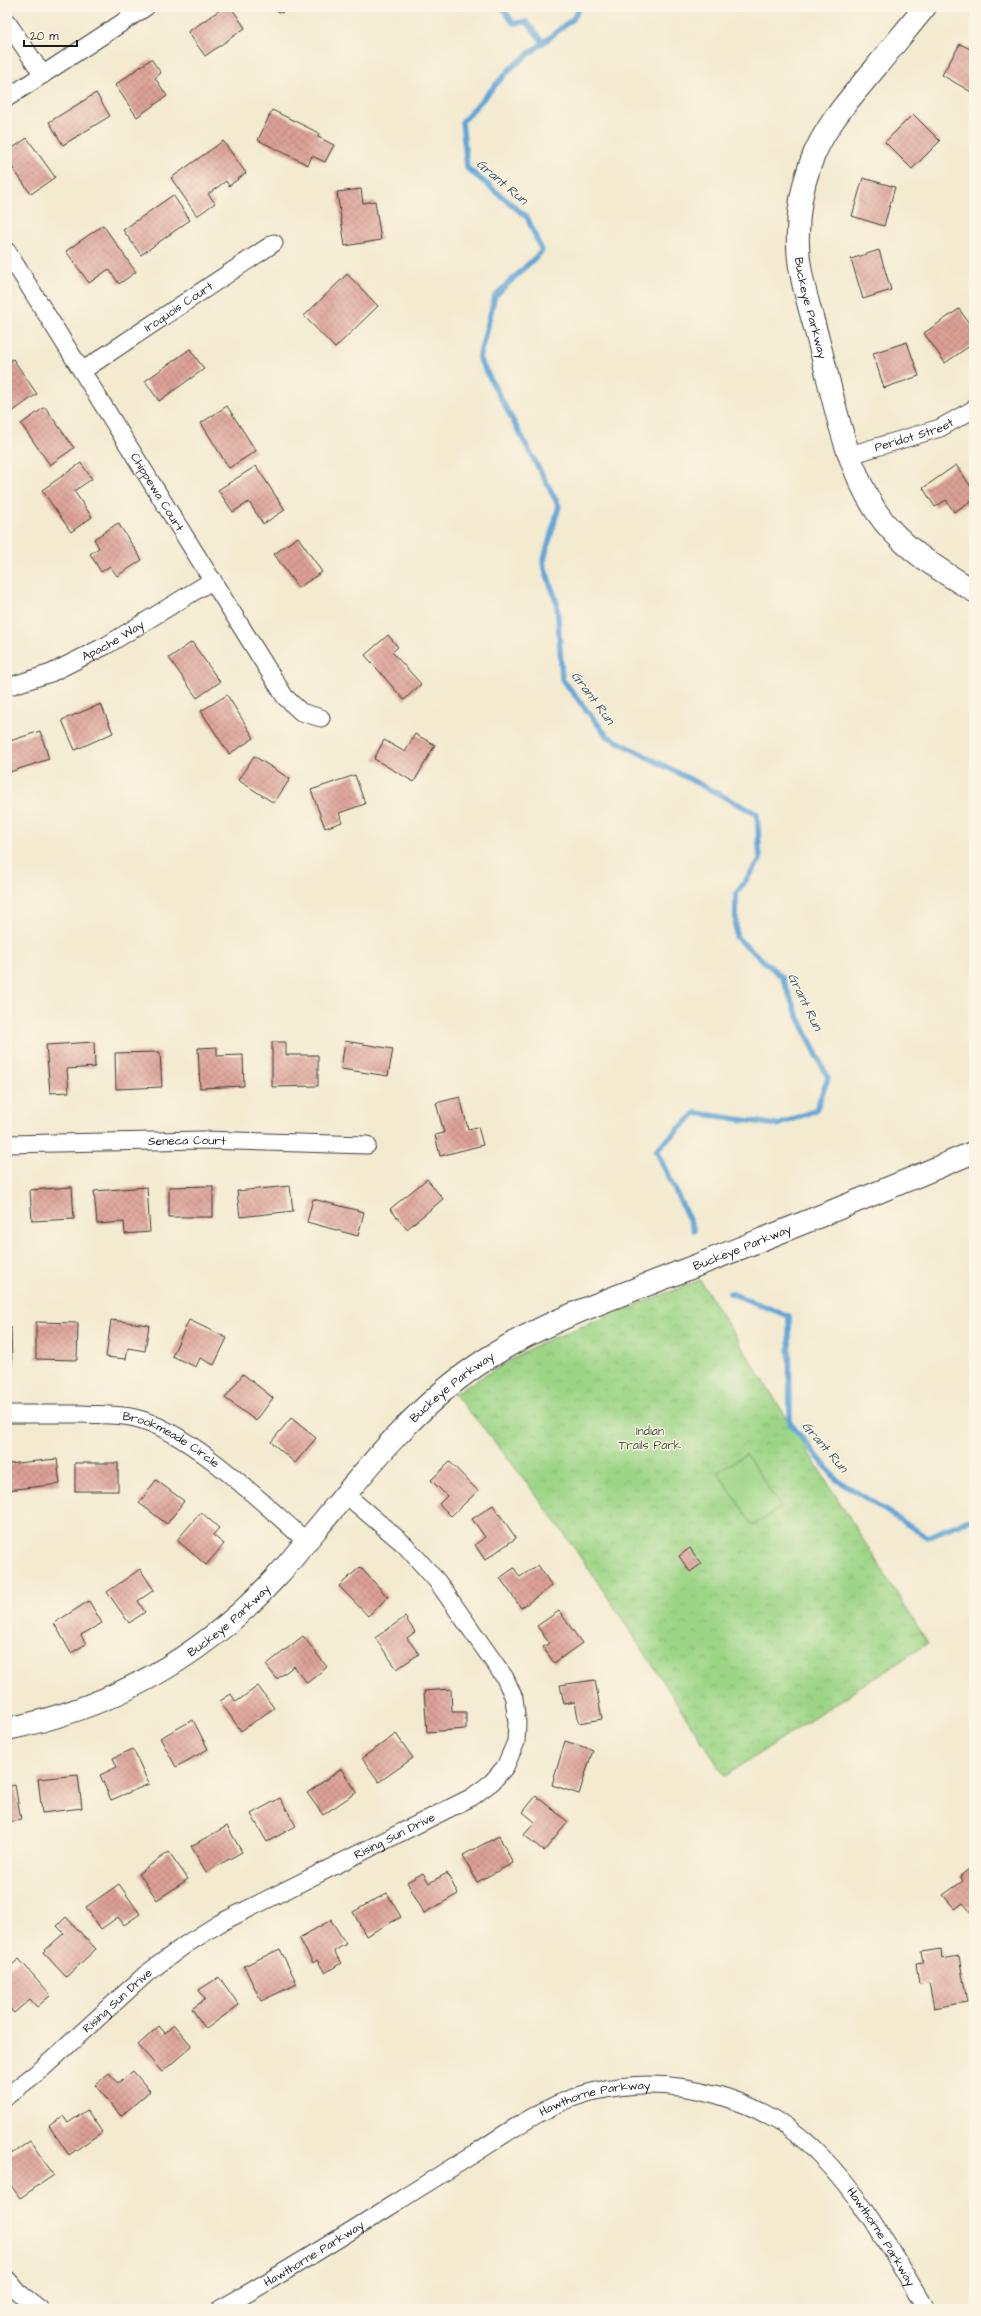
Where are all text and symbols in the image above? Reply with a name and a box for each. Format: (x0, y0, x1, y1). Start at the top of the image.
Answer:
scale bar (24, 22, 77, 48)
text: 20 m (30, 28, 59, 45)
water label: Grant Run (472, 155, 533, 210)
street label: Buckeye Parkway (790, 256, 831, 361)
street label: Iroquois Court (141, 277, 217, 336)
street label: Peridot Street (872, 414, 957, 456)
street label: Chippewa Court (126, 449, 188, 535)
street label: Apache Way (79, 616, 148, 665)
water label: Grant Run (567, 668, 620, 729)
water label: Grant Run (783, 970, 827, 1035)
street label: Seneca Court (148, 1131, 226, 1150)
street label: Buckeye Parkway (691, 1220, 794, 1275)
street label: Buckeye Parkway (406, 1348, 498, 1426)
street label: Brookmeade Circle (121, 1407, 223, 1472)
water label: Grant Run (798, 1418, 853, 1477)
park label: Indian Trails Park (619, 1423, 682, 1454)
street label: Buckeye Parkway (184, 1580, 275, 1661)
street label: Rising Sun Drive (351, 1808, 438, 1863)
street label: Rising Sun Drive (79, 1964, 156, 2037)
street label: Hawthorne Parkway (536, 2077, 651, 2120)
street label: Hawthorne Parkway (843, 2184, 919, 2290)
street label: Hawthorne Parkway (261, 2216, 368, 2291)

